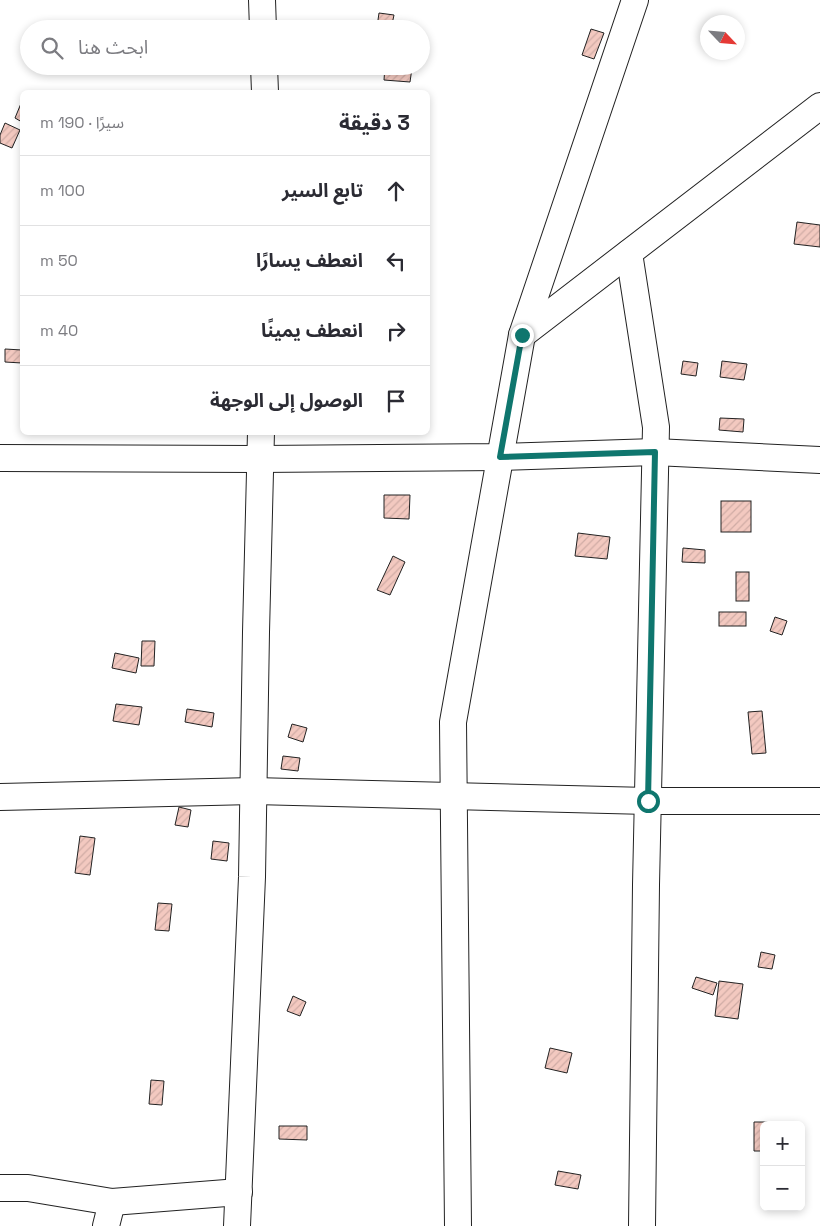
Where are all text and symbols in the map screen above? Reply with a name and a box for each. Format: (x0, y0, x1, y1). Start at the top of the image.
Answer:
north arrow (700, 15, 745, 60)
search box (20, 20, 430, 75)
icon: search (38, 34, 66, 62)
text: ابحث هنا (78, 35, 148, 60)
text: 3 دقيقة (339, 109, 410, 136)
text: سيرًا · 190 m (40, 112, 124, 133)
icon: ahead (382, 177, 410, 205)
text: تابع السير (282, 178, 363, 203)
text: 100 m (40, 180, 85, 201)
icon: left (382, 247, 410, 275)
text: انعطف يسارًا (256, 248, 363, 273)
text: 50 m (40, 250, 78, 271)
icon: right (382, 317, 410, 345)
text: انعطف يمينًا (261, 318, 363, 343)
text: 40 m (40, 320, 78, 341)
route end (511, 324, 534, 347)
icon: arrive (382, 387, 410, 415)
text: الوصول إلى الوجهة (210, 388, 363, 413)
route start (637, 790, 660, 813)
map controls (760, 1121, 805, 1211)
button: + (760, 1121, 805, 1166)
button: − (760, 1166, 805, 1211)

